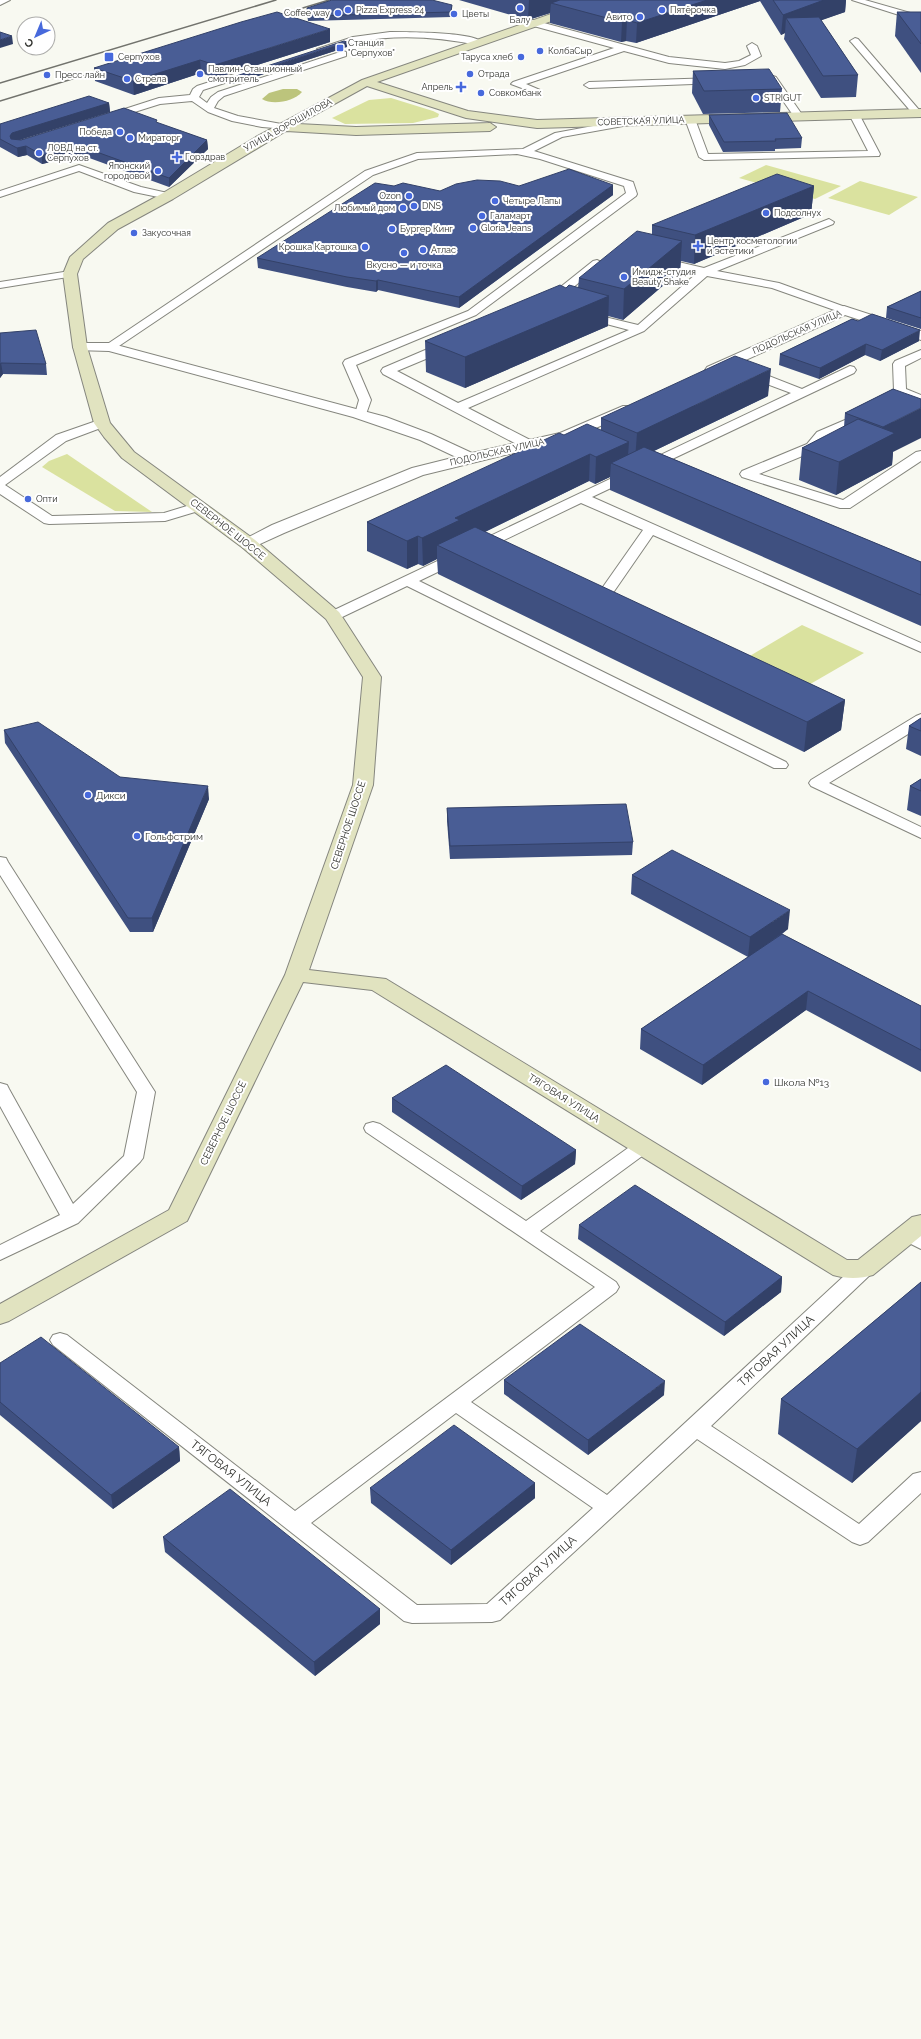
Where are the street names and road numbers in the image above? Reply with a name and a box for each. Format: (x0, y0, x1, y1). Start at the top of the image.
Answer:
street label: УЛИЦА ВОРОШИЛОВА (242, 97, 334, 153)
street label: СОВЕТСКАЯ УЛИЦА (597, 114, 685, 128)
street label: ПОДОЛЬСКАЯ УЛИЦА (751, 308, 843, 356)
street label: ПОДОЛЬСКАЯ УЛИЦА (449, 436, 545, 468)
street label: СЕВЕРНОЕ ШОССЕ (188, 496, 268, 562)
street label: СЕВЕРНОЕ ШОССЕ (329, 779, 367, 871)
street label: ТЯГОВАЯ УЛИЦА (526, 1072, 602, 1125)
street label: СЕВЕРНОЕ ШОССЕ (198, 1079, 248, 1167)
street label: ТЯГОВАЯ УЛИЦА (735, 1312, 817, 1390)
street label: ТЯГОВАЯ УЛИЦА (188, 1437, 274, 1509)
street label: ТЯГОВАЯ УЛИЦА (497, 1533, 579, 1609)

